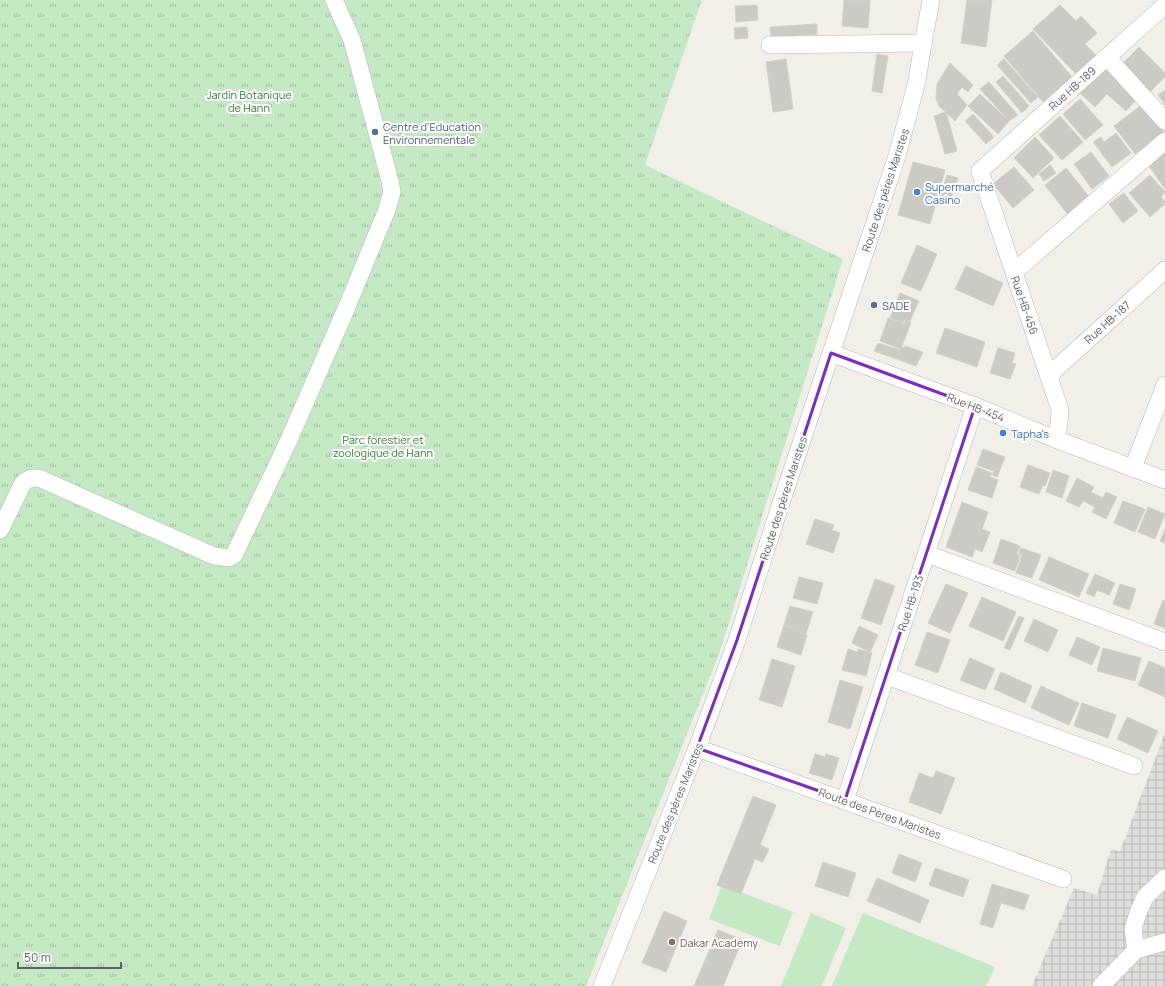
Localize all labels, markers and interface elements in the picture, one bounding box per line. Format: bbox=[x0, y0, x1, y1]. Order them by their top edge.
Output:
street label: Rue HB-189 bbox=[1045, 63, 1099, 113]
park label: Jardin Botanique de Hann bbox=[206, 87, 292, 115]
place label: Centre d'Education Environnementale bbox=[383, 119, 481, 147]
street label: Route des pères Maristes bbox=[858, 126, 912, 254]
marker: Centre d'Education Environnementale bbox=[370, 127, 380, 137]
place label: Supermarché Casino bbox=[925, 179, 994, 207]
marker: Supermarché Casino bbox=[912, 187, 922, 197]
street label: Rue HB-456 bbox=[1008, 274, 1042, 336]
street label: Rue HB-187 bbox=[1081, 297, 1133, 347]
place label: SADE bbox=[882, 298, 909, 313]
marker: SADE bbox=[869, 300, 879, 310]
street label: Rue HB-454 bbox=[945, 389, 1007, 425]
place label: Tapha's bbox=[1011, 426, 1049, 441]
marker: Tapha's bbox=[998, 428, 1008, 438]
park label: Parc forestier et zoologique de Hann bbox=[333, 432, 433, 460]
street label: Route des pères Maristes bbox=[756, 434, 810, 562]
street label: Rue HB-193 bbox=[894, 573, 926, 633]
street label: Route des pères Maristes bbox=[644, 740, 706, 866]
street label: Route des Pères Maristes bbox=[817, 784, 943, 842]
place label: Dakar Academy bbox=[680, 935, 758, 950]
marker: Dakar Academy bbox=[667, 937, 677, 947]
scale bar bbox=[18, 944, 121, 970]
text: 50 m bbox=[24, 949, 51, 966]

